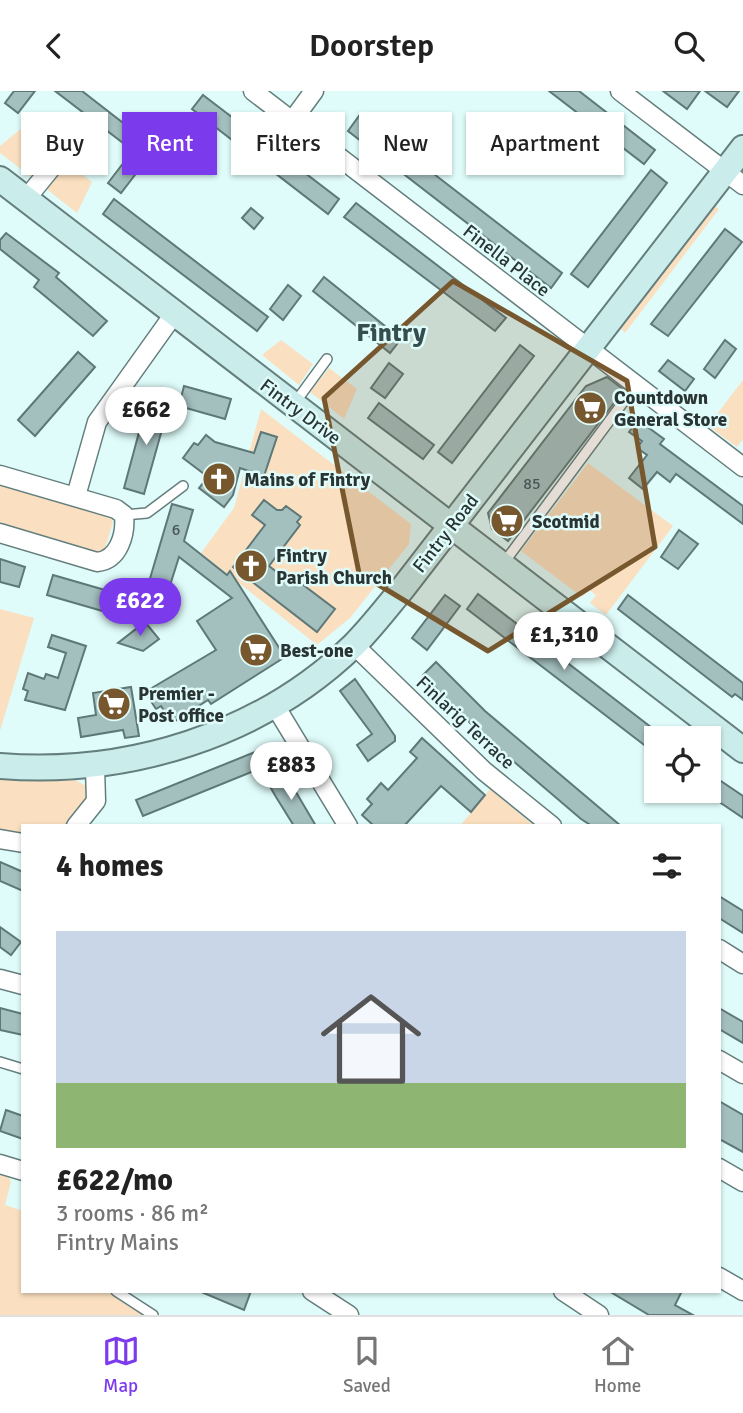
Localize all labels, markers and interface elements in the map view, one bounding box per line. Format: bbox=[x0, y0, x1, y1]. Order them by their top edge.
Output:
text: Doorstep bbox=[309, 26, 434, 65]
icon: back bbox=[35, 27, 73, 65]
icon: search bbox=[670, 27, 708, 65]
chip: Buy bbox=[21, 112, 108, 175]
chip: Rent bbox=[122, 112, 217, 175]
chip: Filters bbox=[231, 112, 345, 175]
chip: New bbox=[359, 112, 452, 175]
chip: Apartment bbox=[466, 112, 624, 175]
street label: Finella Place bbox=[458, 219, 555, 302]
district label: Fintry bbox=[356, 317, 426, 349]
street label: Fintry Drive bbox=[255, 374, 346, 450]
place label: Countdown General Store bbox=[614, 386, 727, 432]
pin: £662 bbox=[105, 387, 187, 447]
supermarket icon: Countdown General Store bbox=[571, 389, 609, 427]
text: £662 bbox=[121, 395, 171, 424]
church icon: Mains of Fintry bbox=[200, 460, 238, 498]
place label: Mains of Fintry bbox=[244, 468, 371, 492]
house number: 85 bbox=[523, 474, 541, 494]
street label: Fintry Road bbox=[408, 489, 484, 578]
supermarket icon: Scotmid bbox=[488, 502, 526, 540]
place label: Scotmid bbox=[532, 510, 600, 534]
house number: 6 bbox=[172, 520, 180, 540]
place label: Fintry Parish Church bbox=[276, 544, 392, 590]
church icon: Fintry Parish Church bbox=[232, 547, 270, 585]
pin: £622 bbox=[99, 579, 181, 638]
text: £622 bbox=[115, 586, 165, 615]
pin: £1,310 bbox=[507, 613, 621, 672]
text: £1,310 bbox=[530, 620, 598, 649]
supermarket icon: Best-one bbox=[237, 631, 275, 669]
place label: Best-one bbox=[280, 639, 354, 663]
street label: Finlarig Terrace bbox=[411, 671, 520, 775]
place label: Premier - Post office bbox=[138, 682, 224, 728]
supermarket icon: Premier - Post office bbox=[95, 685, 133, 723]
map controls bbox=[644, 726, 721, 803]
button: locate bbox=[644, 726, 721, 803]
pin: £883 bbox=[250, 743, 332, 802]
text: £883 bbox=[266, 750, 316, 779]
icon: filters bbox=[648, 847, 686, 885]
text: 4 homes bbox=[56, 848, 163, 885]
icon: home bbox=[308, 976, 434, 1102]
text: £622/mo bbox=[56, 1162, 173, 1199]
text: 3 rooms · 86 m² bbox=[56, 1199, 209, 1228]
text: Fintry Mains bbox=[56, 1228, 179, 1257]
tab: Map bbox=[102, 1332, 140, 1398]
tab: Saved bbox=[343, 1332, 391, 1398]
tab: Home bbox=[594, 1332, 641, 1398]

